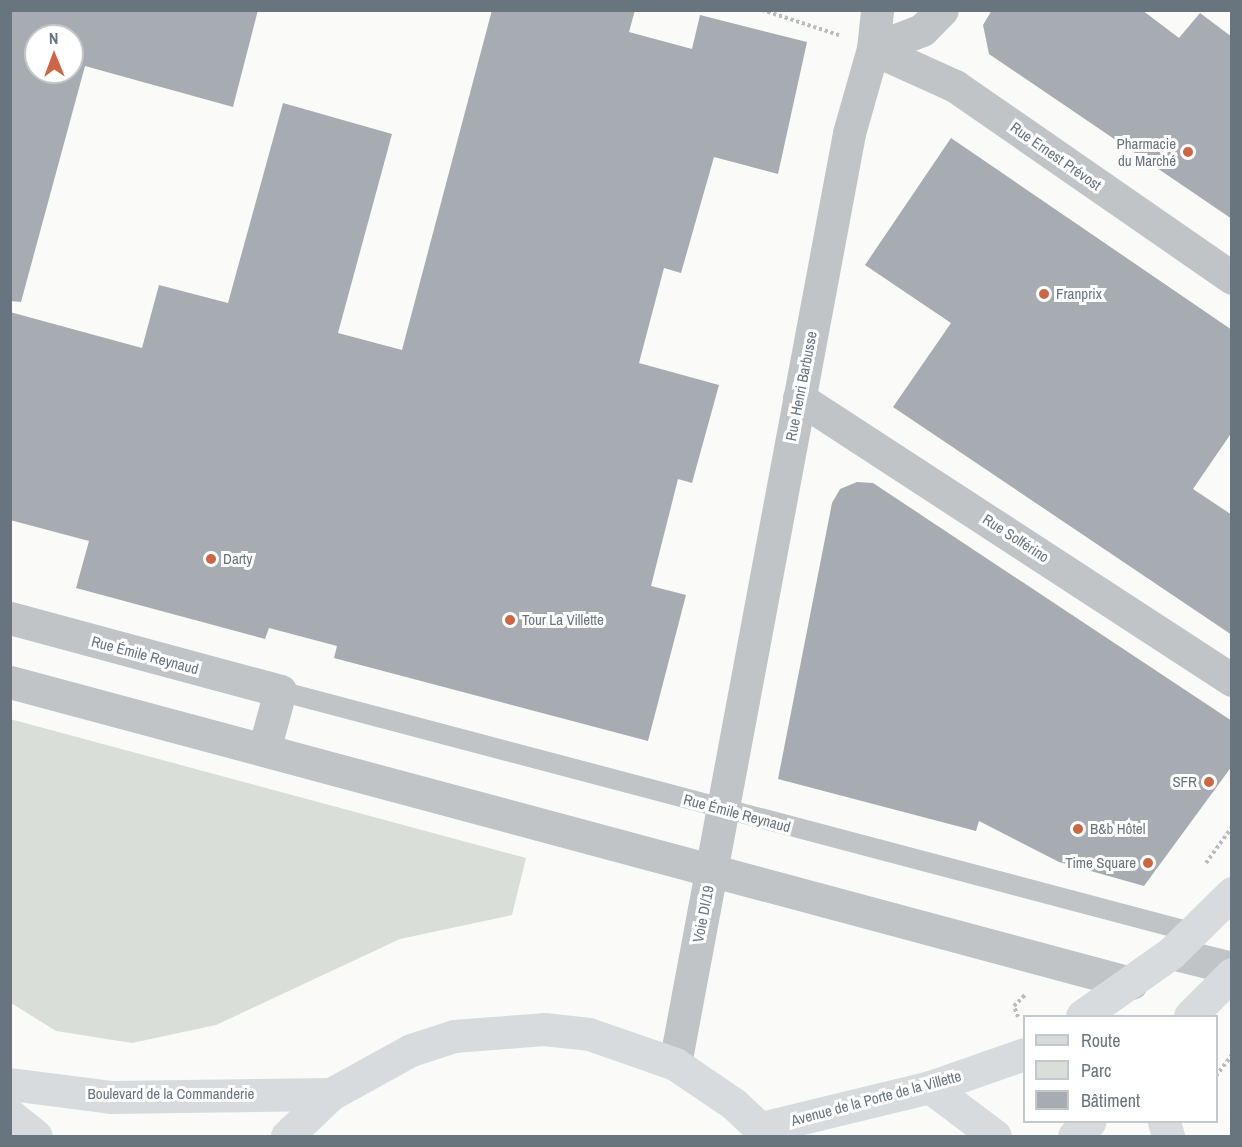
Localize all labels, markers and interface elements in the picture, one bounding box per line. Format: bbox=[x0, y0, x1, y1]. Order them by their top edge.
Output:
north arrow bbox=[24, 24, 84, 84]
text: N bbox=[49, 27, 59, 49]
street label: Rue Ernest Prévost bbox=[1007, 118, 1105, 194]
place label: Pharmacie du Marché bbox=[1117, 134, 1176, 169]
marker: Pharmacie du Marché bbox=[1181, 145, 1195, 159]
place label: Franprix bbox=[1056, 285, 1102, 303]
marker: Franprix bbox=[1037, 287, 1051, 301]
street label: Rue Henri Barbusse bbox=[782, 330, 820, 442]
street label: Rue Solférino bbox=[980, 510, 1052, 566]
place label: Darty bbox=[223, 550, 252, 568]
marker: Darty bbox=[204, 552, 218, 566]
place label: Tour La Villette bbox=[522, 611, 604, 629]
marker: Tour La Villette bbox=[503, 613, 517, 627]
street label: Rue Émile Reynaud bbox=[90, 632, 200, 678]
place label: SFR bbox=[1172, 773, 1197, 791]
marker: SFR bbox=[1202, 775, 1216, 789]
street label: Rue Émile Reynaud bbox=[682, 790, 792, 836]
place label: B&b Hôtel bbox=[1090, 820, 1145, 838]
marker: B&b Hôtel bbox=[1071, 822, 1085, 836]
place label: Time Square bbox=[1065, 854, 1136, 872]
marker: Time Square bbox=[1141, 856, 1155, 870]
street label: Voie DI/19 bbox=[689, 884, 717, 944]
legend bbox=[1023, 1015, 1218, 1123]
text: Route bbox=[1081, 1028, 1120, 1053]
text: Parc bbox=[1081, 1058, 1111, 1083]
street label: Avenue de la Porte de la Villette bbox=[789, 1067, 963, 1129]
street label: Boulevard de la Commanderie bbox=[88, 1085, 254, 1103]
text: Bâtiment bbox=[1081, 1088, 1140, 1113]

